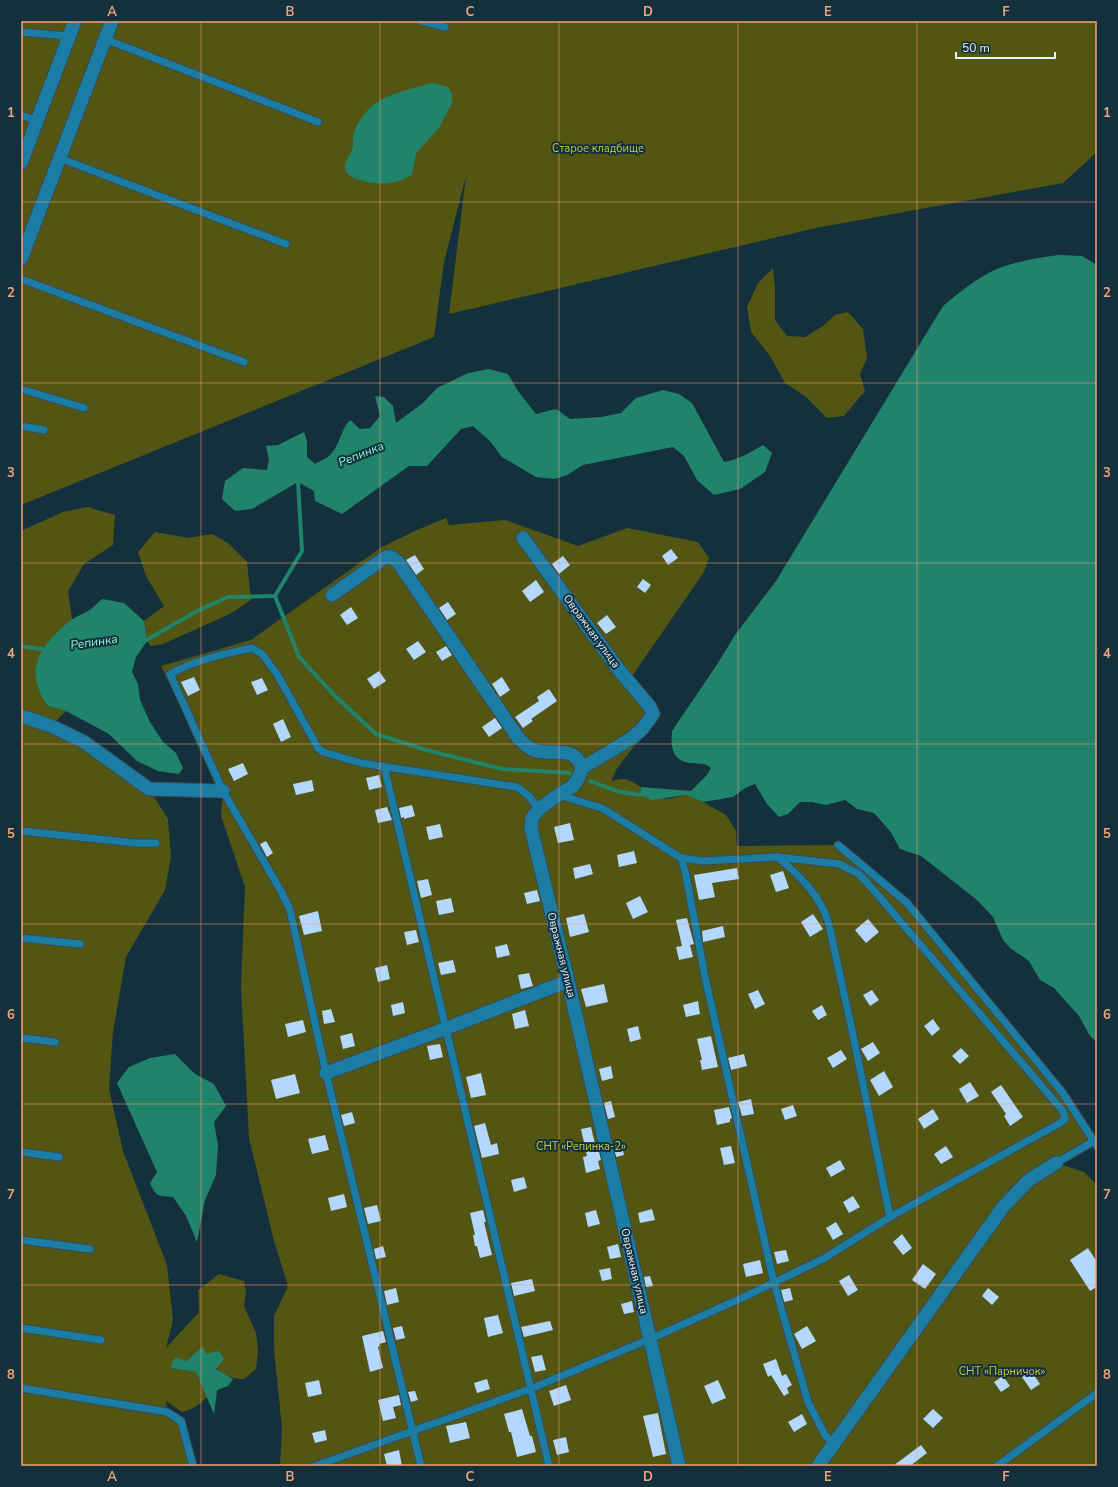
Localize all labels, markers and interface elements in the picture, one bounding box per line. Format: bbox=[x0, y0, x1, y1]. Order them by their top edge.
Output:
text: A bbox=[107, 3, 117, 21]
text: B bbox=[286, 3, 295, 21]
text: C bbox=[466, 3, 475, 21]
text: D bbox=[643, 3, 653, 21]
text: E bbox=[824, 3, 832, 21]
text: F bbox=[1002, 3, 1010, 21]
scale bar bbox=[956, 34, 1055, 60]
text: 50 m bbox=[962, 40, 990, 56]
text: 1 bbox=[7, 104, 15, 122]
text: 1 bbox=[1103, 104, 1111, 122]
park label: Старое кладбище bbox=[552, 141, 644, 156]
text: 2 bbox=[7, 284, 15, 302]
text: 2 bbox=[1103, 284, 1111, 302]
water label: Репинка bbox=[336, 438, 386, 470]
text: 3 bbox=[7, 464, 15, 482]
text: 3 bbox=[1103, 464, 1111, 482]
street label: Овражная улица bbox=[560, 592, 623, 671]
water label: Репинка bbox=[69, 631, 119, 653]
text: 4 bbox=[7, 645, 15, 663]
text: 4 bbox=[1103, 645, 1111, 663]
text: 5 bbox=[7, 825, 15, 843]
text: 5 bbox=[1103, 825, 1111, 843]
street label: Овражная улица bbox=[544, 911, 579, 999]
text: 6 bbox=[7, 1006, 15, 1024]
text: 6 bbox=[1103, 1006, 1111, 1024]
park label: СНТ «Репинка-2» bbox=[536, 1139, 626, 1154]
text: 7 bbox=[7, 1186, 15, 1204]
text: 7 bbox=[1103, 1186, 1111, 1204]
street label: Овражная улица bbox=[617, 1227, 652, 1315]
park label: СНТ «Парничок» bbox=[959, 1364, 1045, 1379]
text: 8 bbox=[7, 1366, 15, 1384]
text: 8 bbox=[1103, 1366, 1111, 1384]
text: A bbox=[107, 1468, 117, 1486]
text: B bbox=[286, 1468, 295, 1486]
text: C bbox=[466, 1468, 475, 1486]
text: D bbox=[643, 1468, 653, 1486]
text: E bbox=[824, 1468, 832, 1486]
text: F bbox=[1002, 1468, 1010, 1486]

